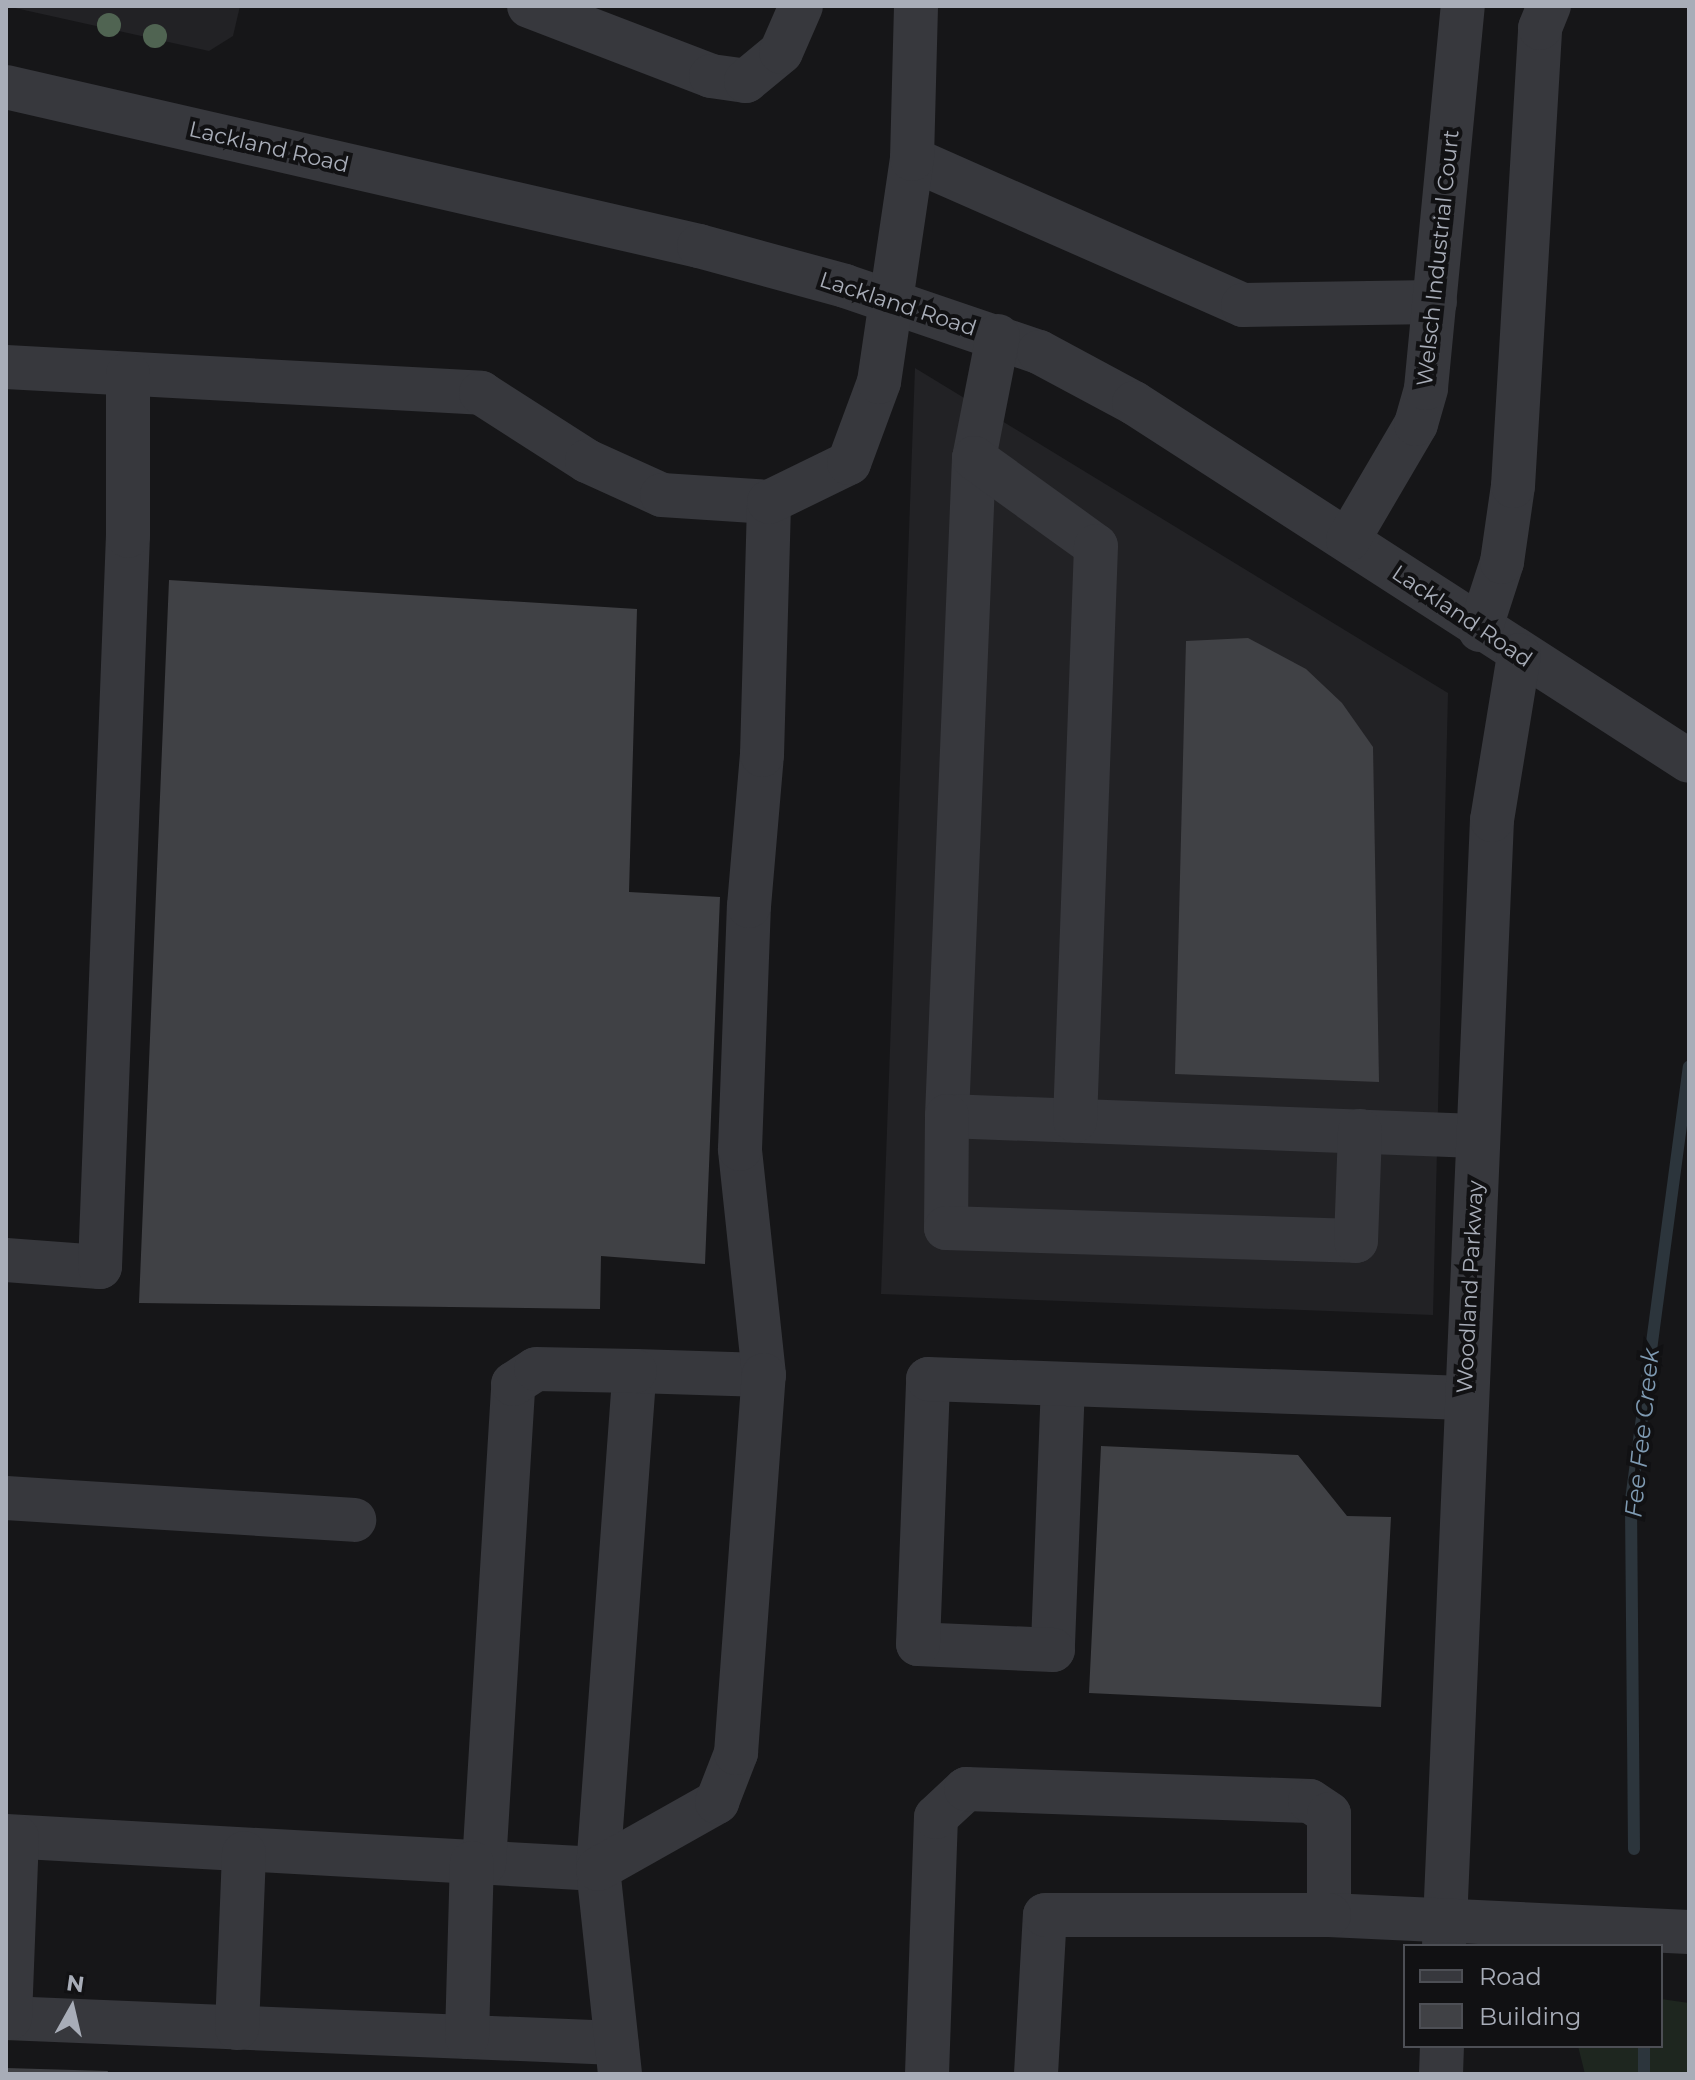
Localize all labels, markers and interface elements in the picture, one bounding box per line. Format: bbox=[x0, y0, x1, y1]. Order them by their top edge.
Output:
street label: Lackland Road bbox=[186, 116, 352, 178]
street label: Welsch Industrial Court bbox=[1411, 128, 1465, 388]
street label: Lackland Road bbox=[816, 266, 980, 342]
street label: Lackland Road bbox=[1387, 559, 1537, 673]
street label: Woodland Parkway bbox=[1451, 1180, 1489, 1394]
water label: Fee Fee Creek bbox=[1619, 1347, 1665, 1519]
legend bbox=[1403, 1944, 1663, 2048]
text: Road bbox=[1479, 1962, 1542, 1991]
north arrow bbox=[32, 1968, 112, 2048]
text: N bbox=[65, 1969, 86, 1998]
text: Building bbox=[1479, 2002, 1582, 2031]

